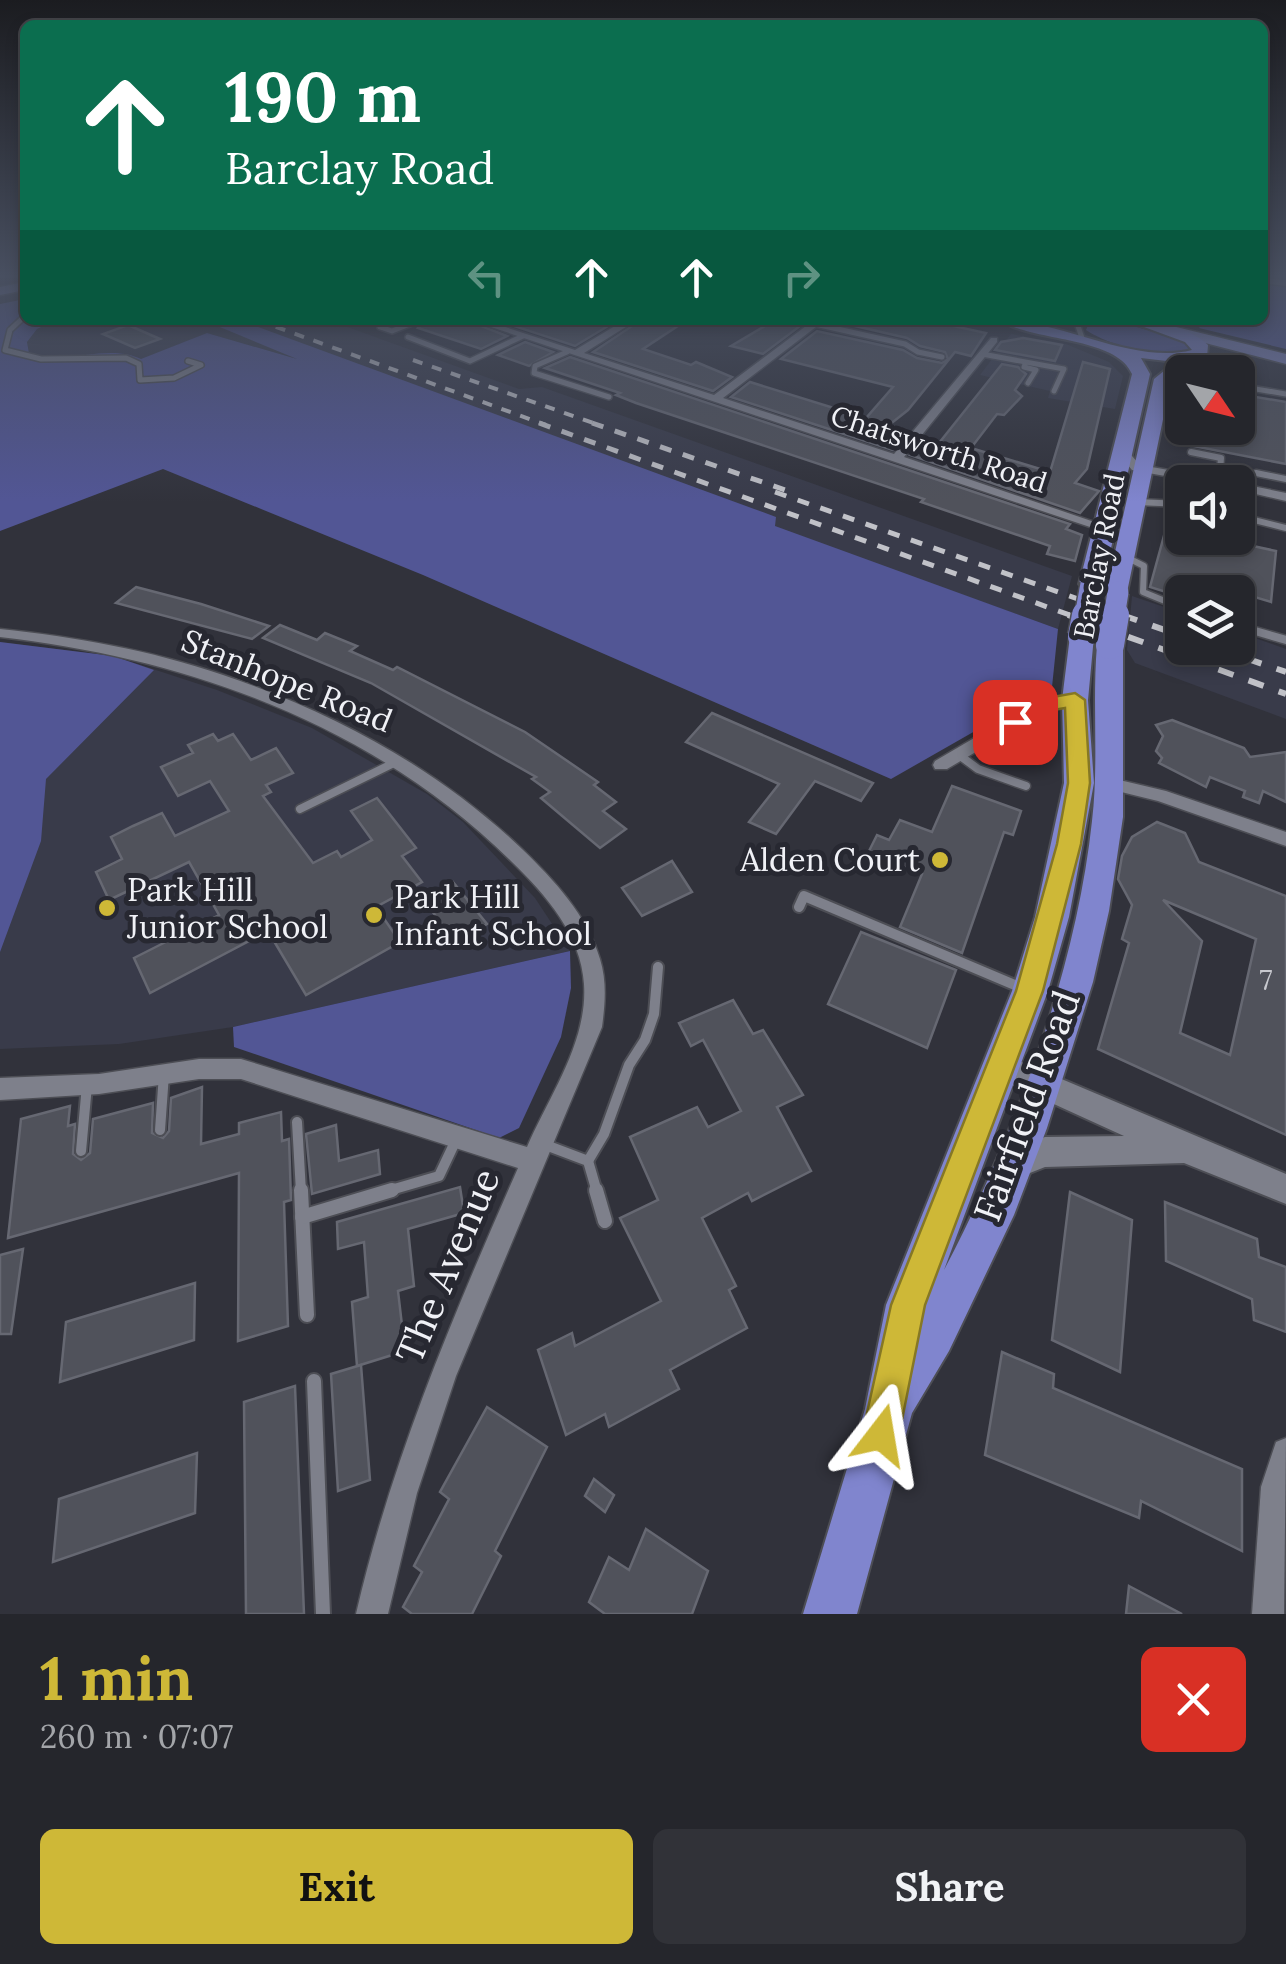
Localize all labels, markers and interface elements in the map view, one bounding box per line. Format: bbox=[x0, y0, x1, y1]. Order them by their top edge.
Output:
text: 190 m bbox=[225, 52, 421, 141]
icon: ahead bbox=[60, 60, 190, 190]
text: Barclay Road bbox=[225, 139, 494, 196]
icon: left bbox=[459, 250, 514, 305]
icon: ahead bbox=[564, 250, 619, 305]
icon: ahead bbox=[669, 250, 724, 305]
icon: right bbox=[774, 250, 829, 305]
north arrow bbox=[1165, 355, 1255, 445]
map controls bbox=[1165, 355, 1255, 665]
street label: Chatsworth Road bbox=[826, 397, 1052, 501]
button: sound bbox=[1165, 465, 1255, 555]
street label: Barclay Road bbox=[1065, 470, 1133, 642]
button: layers bbox=[1165, 575, 1255, 665]
street label: Stanhope Road bbox=[176, 620, 398, 741]
pin bbox=[973, 680, 1058, 765]
icon: arrive bbox=[988, 695, 1043, 750]
place label: Alden Court bbox=[739, 839, 921, 880]
marker: Alden Court bbox=[929, 849, 951, 871]
place label: Park Hill Junior School bbox=[126, 869, 328, 947]
place label: Park Hill Infant School bbox=[394, 876, 592, 954]
marker: Park Hill Junior School bbox=[96, 897, 118, 919]
marker: Park Hill Infant School bbox=[363, 904, 385, 926]
house number: 7 bbox=[1260, 962, 1273, 998]
street label: Fairfield Road bbox=[962, 984, 1090, 1227]
street label: The Avenue bbox=[385, 1161, 510, 1370]
position arrow bbox=[829, 1383, 933, 1487]
text: 1 min bbox=[40, 1640, 193, 1716]
button: close bbox=[1141, 1647, 1246, 1752]
text: 260 m · 07:07 bbox=[40, 1716, 233, 1757]
button: Exit bbox=[40, 1829, 633, 1944]
button: Share bbox=[653, 1829, 1246, 1944]

